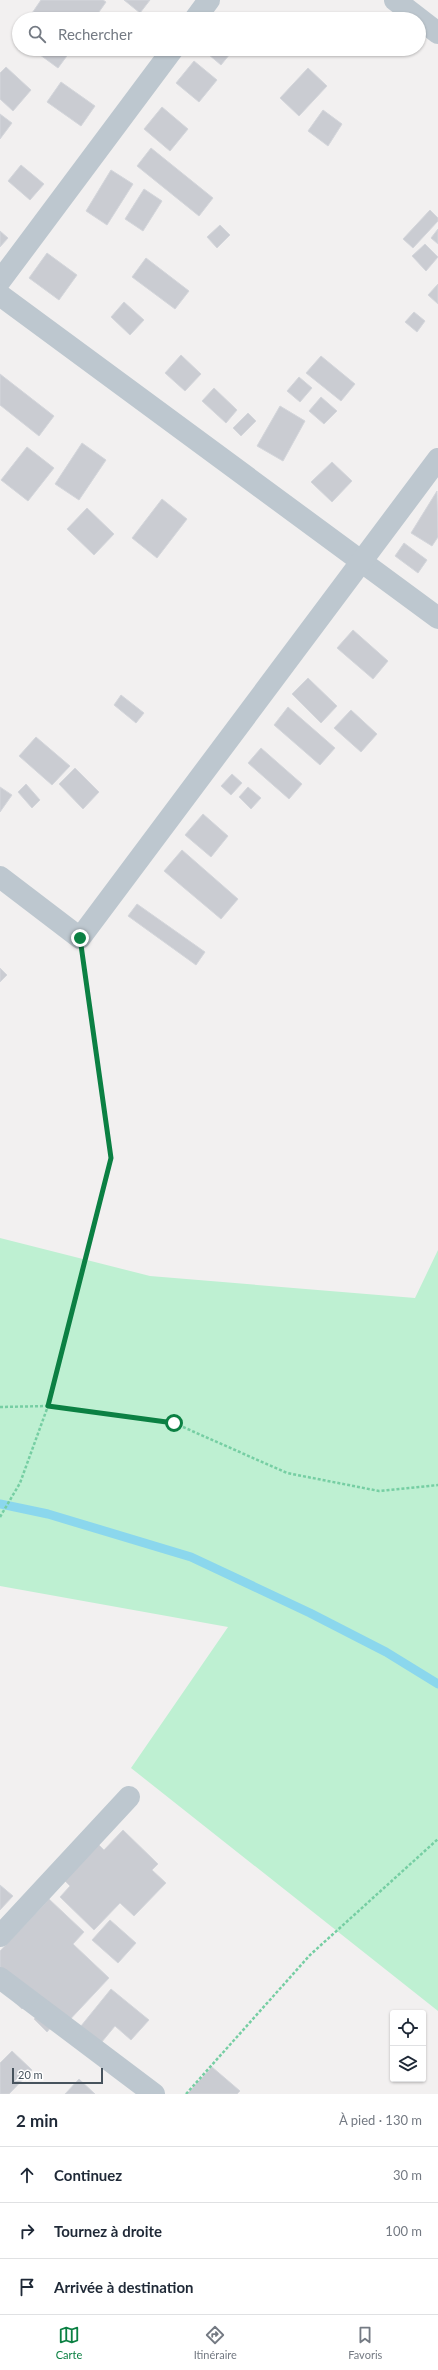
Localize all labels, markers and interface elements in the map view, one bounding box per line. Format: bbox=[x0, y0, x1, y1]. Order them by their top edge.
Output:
search box bbox=[12, 12, 426, 56]
icon: search bbox=[26, 23, 48, 45]
text: Rechercher bbox=[58, 25, 132, 43]
route end bbox=[71, 929, 89, 947]
route start bbox=[165, 1414, 183, 1432]
map controls bbox=[390, 2010, 426, 2082]
button: locate bbox=[390, 2010, 426, 2046]
button: layers bbox=[390, 2046, 426, 2082]
scale bar bbox=[12, 2066, 103, 2085]
text: 20 m bbox=[18, 2068, 43, 2081]
text: 2 min bbox=[16, 2110, 58, 2131]
text: À pied · 130 m bbox=[339, 2112, 422, 2128]
icon: ahead bbox=[16, 2164, 38, 2186]
text: Continuez bbox=[54, 2166, 122, 2184]
text: 30 m bbox=[393, 2167, 422, 2183]
icon: right bbox=[16, 2220, 38, 2242]
text: Tournez à droite bbox=[54, 2222, 162, 2240]
text: 100 m bbox=[385, 2223, 422, 2239]
icon: arrive bbox=[16, 2276, 38, 2298]
text: Arrivée à destination bbox=[54, 2278, 193, 2296]
tab: Carte bbox=[56, 2324, 82, 2361]
tab: Itinéraire bbox=[194, 2324, 237, 2361]
tab: Favoris bbox=[348, 2324, 382, 2361]

